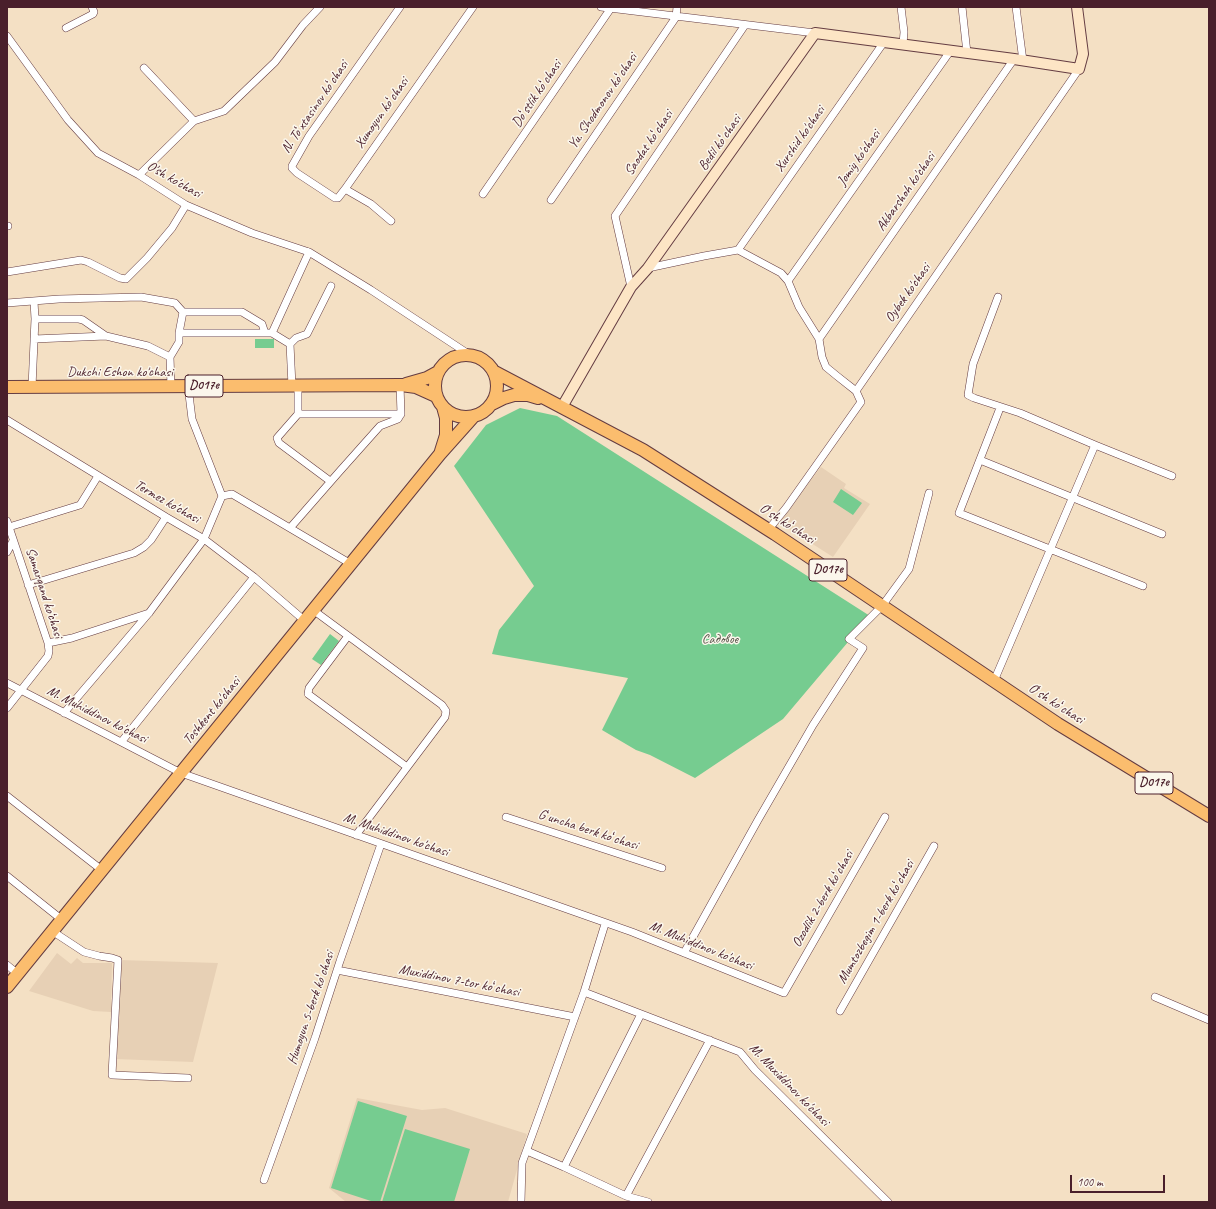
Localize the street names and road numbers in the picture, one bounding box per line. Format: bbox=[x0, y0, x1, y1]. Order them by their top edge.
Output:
street label: Yu. Shodmonov koʻchasi bbox=[565, 50, 641, 152]
street label: N. Toʻxtasinov koʻchasi bbox=[278, 57, 352, 157]
street label: Doʻstlik koʻchasi bbox=[508, 57, 566, 131]
street label: Xumoyun koʻchasi bbox=[351, 74, 413, 152]
street label: Xurshid ko'chasi bbox=[771, 103, 829, 175]
street label: Saodat koʻchasi bbox=[621, 107, 677, 179]
street label: Bedil koʻchasi bbox=[695, 112, 745, 174]
street label: Jomiy ko'chasi bbox=[834, 127, 884, 189]
street label: Akbarshoh ko'chasi bbox=[873, 150, 939, 234]
street label: O'sh ko'chasi bbox=[144, 158, 204, 202]
street label: Oybek ko'chasi bbox=[882, 260, 934, 326]
street label: Dukchi Eshon ko'chasi bbox=[67, 364, 173, 380]
road number: D017e bbox=[185, 375, 223, 397]
street label: Termez ko'chasi bbox=[131, 477, 203, 527]
street label: Oʻsh koʻchasi bbox=[756, 500, 818, 548]
street label: Samarqand ko‘chasi bbox=[21, 546, 67, 640]
road number: D017e bbox=[809, 559, 847, 581]
street label: Toshkent ko'chasi bbox=[180, 674, 244, 748]
street label: Oʻsh koʻchasi bbox=[1025, 680, 1087, 728]
street label: M. Muhiddinov ko'chasi bbox=[44, 683, 150, 747]
road number: D017e bbox=[1135, 772, 1173, 794]
street label: Gʻuncha berk koʻchasi bbox=[536, 806, 640, 854]
street label: M. Muhiddinov ko'chasi bbox=[341, 809, 451, 861]
street label: Ozodlik 2-berk koʻchasi bbox=[789, 848, 857, 950]
street label: Mumtozbegim 1-berk koʻchasi bbox=[834, 857, 918, 987]
street label: M. Muhiddinov ko'chasi bbox=[647, 918, 755, 974]
street label: Humoyun 5-berk koʻchasi bbox=[284, 949, 338, 1067]
street label: Muxiddinov 7-tor koʻchasi bbox=[397, 961, 521, 1001]
street label: M. Muxiddinov ko'chasi bbox=[745, 1040, 833, 1130]

